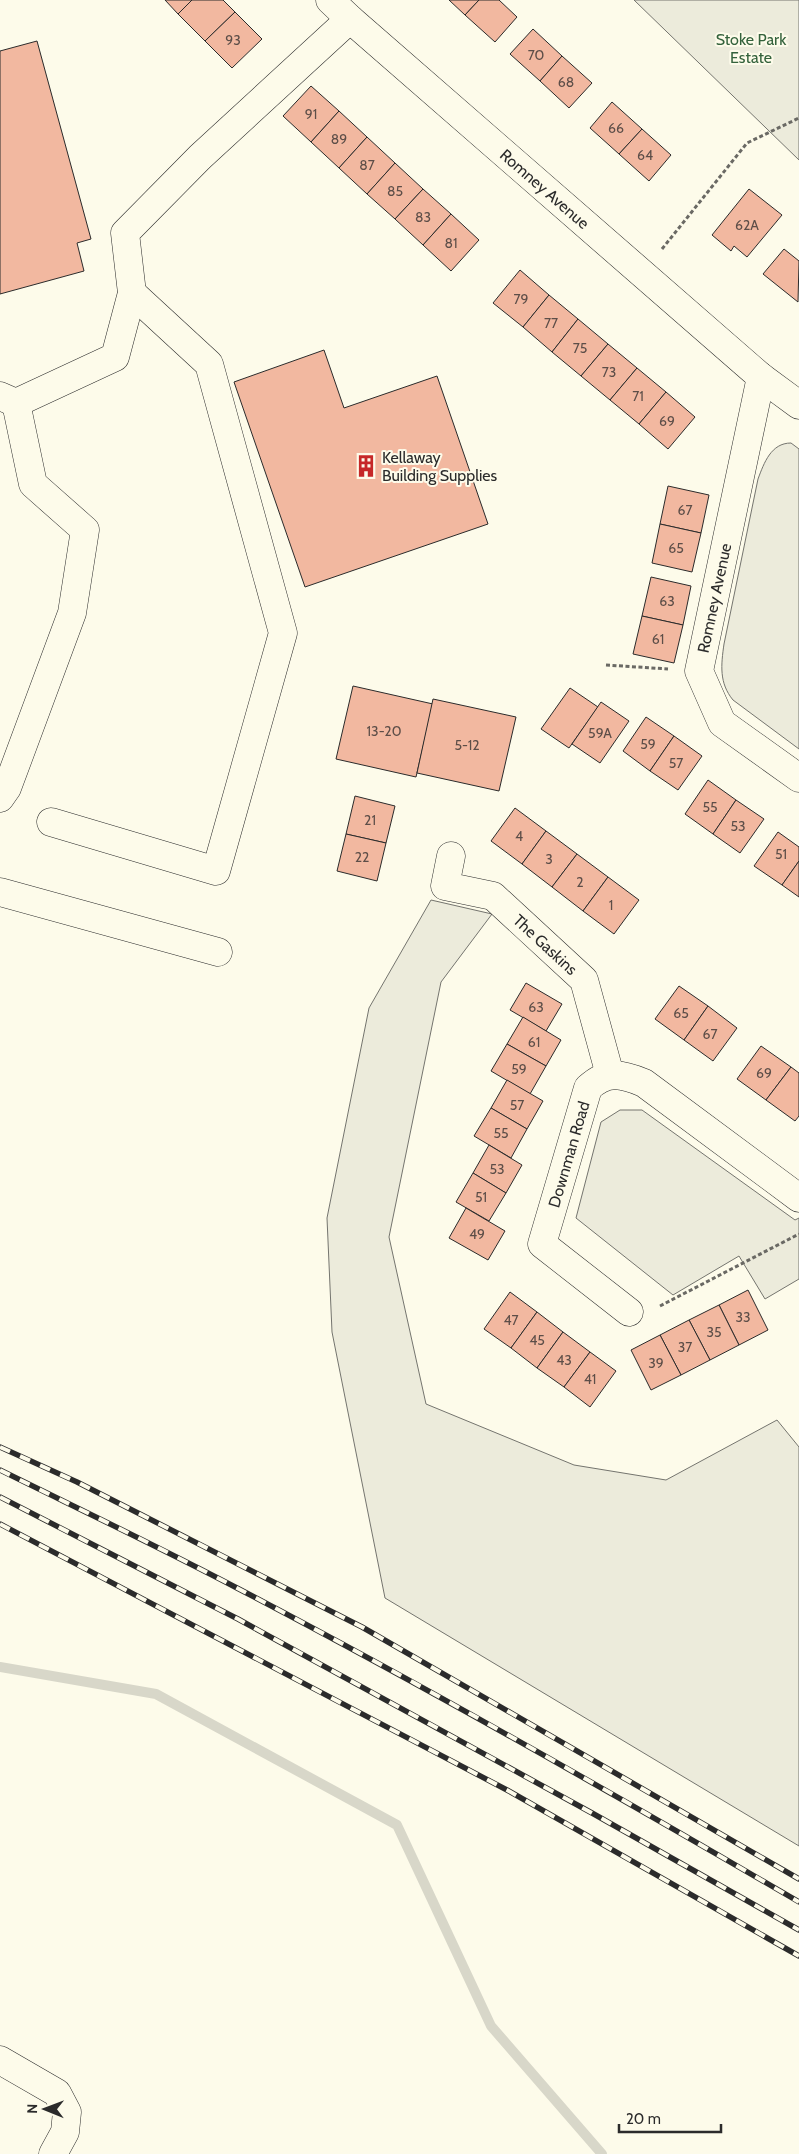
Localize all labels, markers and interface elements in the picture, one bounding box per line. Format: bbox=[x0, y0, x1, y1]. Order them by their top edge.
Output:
park label: Stoke Park Estate bbox=[716, 30, 787, 67]
house number: 93 bbox=[225, 31, 241, 49]
house number: 70 bbox=[528, 46, 545, 64]
house number: 68 bbox=[558, 73, 574, 91]
house number: 91 bbox=[305, 105, 317, 123]
house number: 66 bbox=[608, 119, 624, 137]
house number: 89 bbox=[331, 130, 347, 148]
street label: Romney Avenue bbox=[496, 145, 593, 233]
house number: 64 bbox=[637, 146, 653, 164]
house number: 87 bbox=[359, 156, 375, 174]
house number: 85 bbox=[387, 182, 403, 200]
house number: 83 bbox=[415, 208, 431, 226]
house number: 62A bbox=[735, 216, 759, 234]
house number: 81 bbox=[444, 234, 458, 252]
house number: 79 bbox=[514, 290, 529, 308]
house number: 77 bbox=[544, 314, 558, 332]
house number: 75 bbox=[573, 339, 587, 357]
house number: 73 bbox=[602, 363, 616, 381]
house number: 71 bbox=[632, 387, 644, 405]
house number: 69 bbox=[659, 412, 675, 430]
place label: Kellaway Building Supplies bbox=[382, 448, 498, 485]
building icon: Kellaway Building Supplies bbox=[353, 453, 379, 479]
house number: 67 bbox=[678, 501, 692, 519]
house number: 65 bbox=[668, 539, 684, 557]
street label: Romney Avenue bbox=[694, 542, 735, 655]
house number: 63 bbox=[659, 592, 675, 610]
house number: 61 bbox=[652, 630, 664, 648]
house number: 13-20 bbox=[367, 722, 402, 740]
house number: 59A bbox=[588, 724, 612, 742]
house number: 59 bbox=[640, 735, 656, 753]
house number: 5-12 bbox=[454, 736, 480, 754]
house number: 57 bbox=[669, 754, 683, 772]
house number: 55 bbox=[702, 798, 718, 816]
house number: 21 bbox=[364, 811, 376, 829]
house number: 53 bbox=[730, 817, 746, 835]
house number: 4 bbox=[515, 827, 523, 845]
house number: 51 bbox=[775, 845, 787, 863]
house number: 22 bbox=[355, 848, 369, 866]
house number: 3 bbox=[545, 850, 553, 868]
house number: 2 bbox=[576, 873, 584, 891]
house number: 1 bbox=[609, 896, 613, 914]
street label: The Gaskins bbox=[509, 911, 581, 979]
house number: 63 bbox=[528, 998, 544, 1016]
house number: 65 bbox=[673, 1004, 689, 1022]
house number: 67 bbox=[703, 1025, 717, 1043]
house number: 61 bbox=[528, 1033, 540, 1051]
house number: 59 bbox=[511, 1060, 527, 1078]
house number: 69 bbox=[756, 1064, 772, 1082]
house number: 57 bbox=[510, 1096, 524, 1114]
street label: Downman Road bbox=[544, 1099, 594, 1210]
house number: 55 bbox=[493, 1124, 509, 1142]
house number: 53 bbox=[489, 1160, 505, 1178]
house number: 51 bbox=[475, 1188, 487, 1206]
house number: 49 bbox=[469, 1225, 485, 1243]
house number: 33 bbox=[735, 1308, 751, 1326]
house number: 47 bbox=[503, 1311, 519, 1329]
house number: 35 bbox=[706, 1323, 722, 1341]
house number: 45 bbox=[529, 1331, 545, 1349]
house number: 37 bbox=[678, 1338, 692, 1356]
house number: 43 bbox=[556, 1351, 572, 1369]
house number: 39 bbox=[648, 1354, 664, 1372]
house number: 41 bbox=[584, 1370, 596, 1388]
north arrow bbox=[20, 2084, 70, 2134]
scale bar bbox=[619, 2102, 722, 2134]
text: N bbox=[23, 2104, 41, 2114]
text: 20 m bbox=[626, 2110, 661, 2128]

